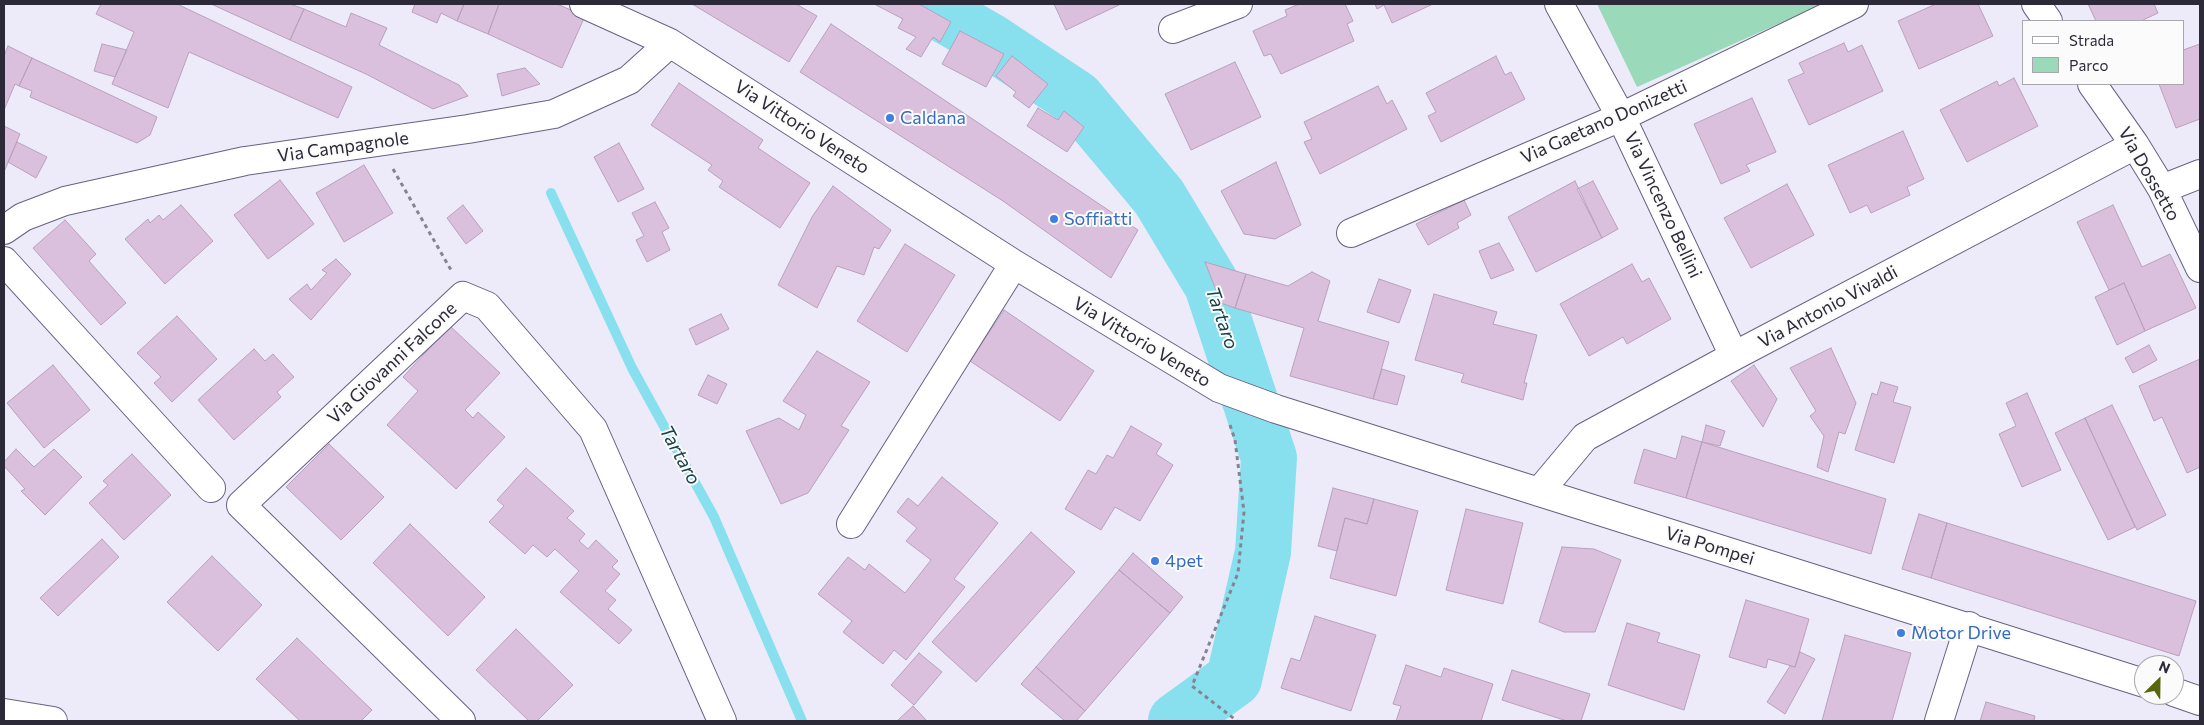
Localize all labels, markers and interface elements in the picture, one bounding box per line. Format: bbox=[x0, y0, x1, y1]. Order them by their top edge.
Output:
legend bbox=[2022, 20, 2184, 85]
text: Strada bbox=[2069, 31, 2114, 49]
text: Parco bbox=[2069, 56, 2108, 74]
street label: Via Vittorio Veneto bbox=[730, 75, 874, 179]
street label: Via Gaetano Donizetti bbox=[1518, 76, 1690, 168]
place label: Caldana bbox=[900, 107, 966, 129]
marker: Caldana bbox=[884, 112, 896, 124]
street label: Via Dossetto bbox=[2113, 123, 2185, 225]
street label: Via Campagnole bbox=[276, 127, 410, 167]
street label: Via Vincenzo Bellini bbox=[1620, 128, 1706, 282]
place label: Soffiatti bbox=[1064, 208, 1132, 230]
marker: Soffiatti bbox=[1048, 213, 1060, 225]
street label: Via Antonio Vivaldi bbox=[1755, 261, 1901, 353]
water label: Tartaro bbox=[1201, 284, 1243, 352]
street label: Via Vittorio Veneto bbox=[1069, 292, 1215, 392]
street label: Via Giovanni Falcone bbox=[323, 298, 461, 428]
water label: Tartaro bbox=[654, 421, 706, 489]
street label: Via Pompei bbox=[1663, 522, 1757, 570]
place label: 4pet bbox=[1165, 550, 1203, 572]
marker: 4pet bbox=[1149, 555, 1161, 567]
place label: Motor Drive bbox=[1911, 622, 2011, 644]
marker: Motor Drive bbox=[1895, 627, 1907, 639]
north arrow bbox=[2134, 655, 2184, 705]
text: N bbox=[2157, 657, 2173, 677]

